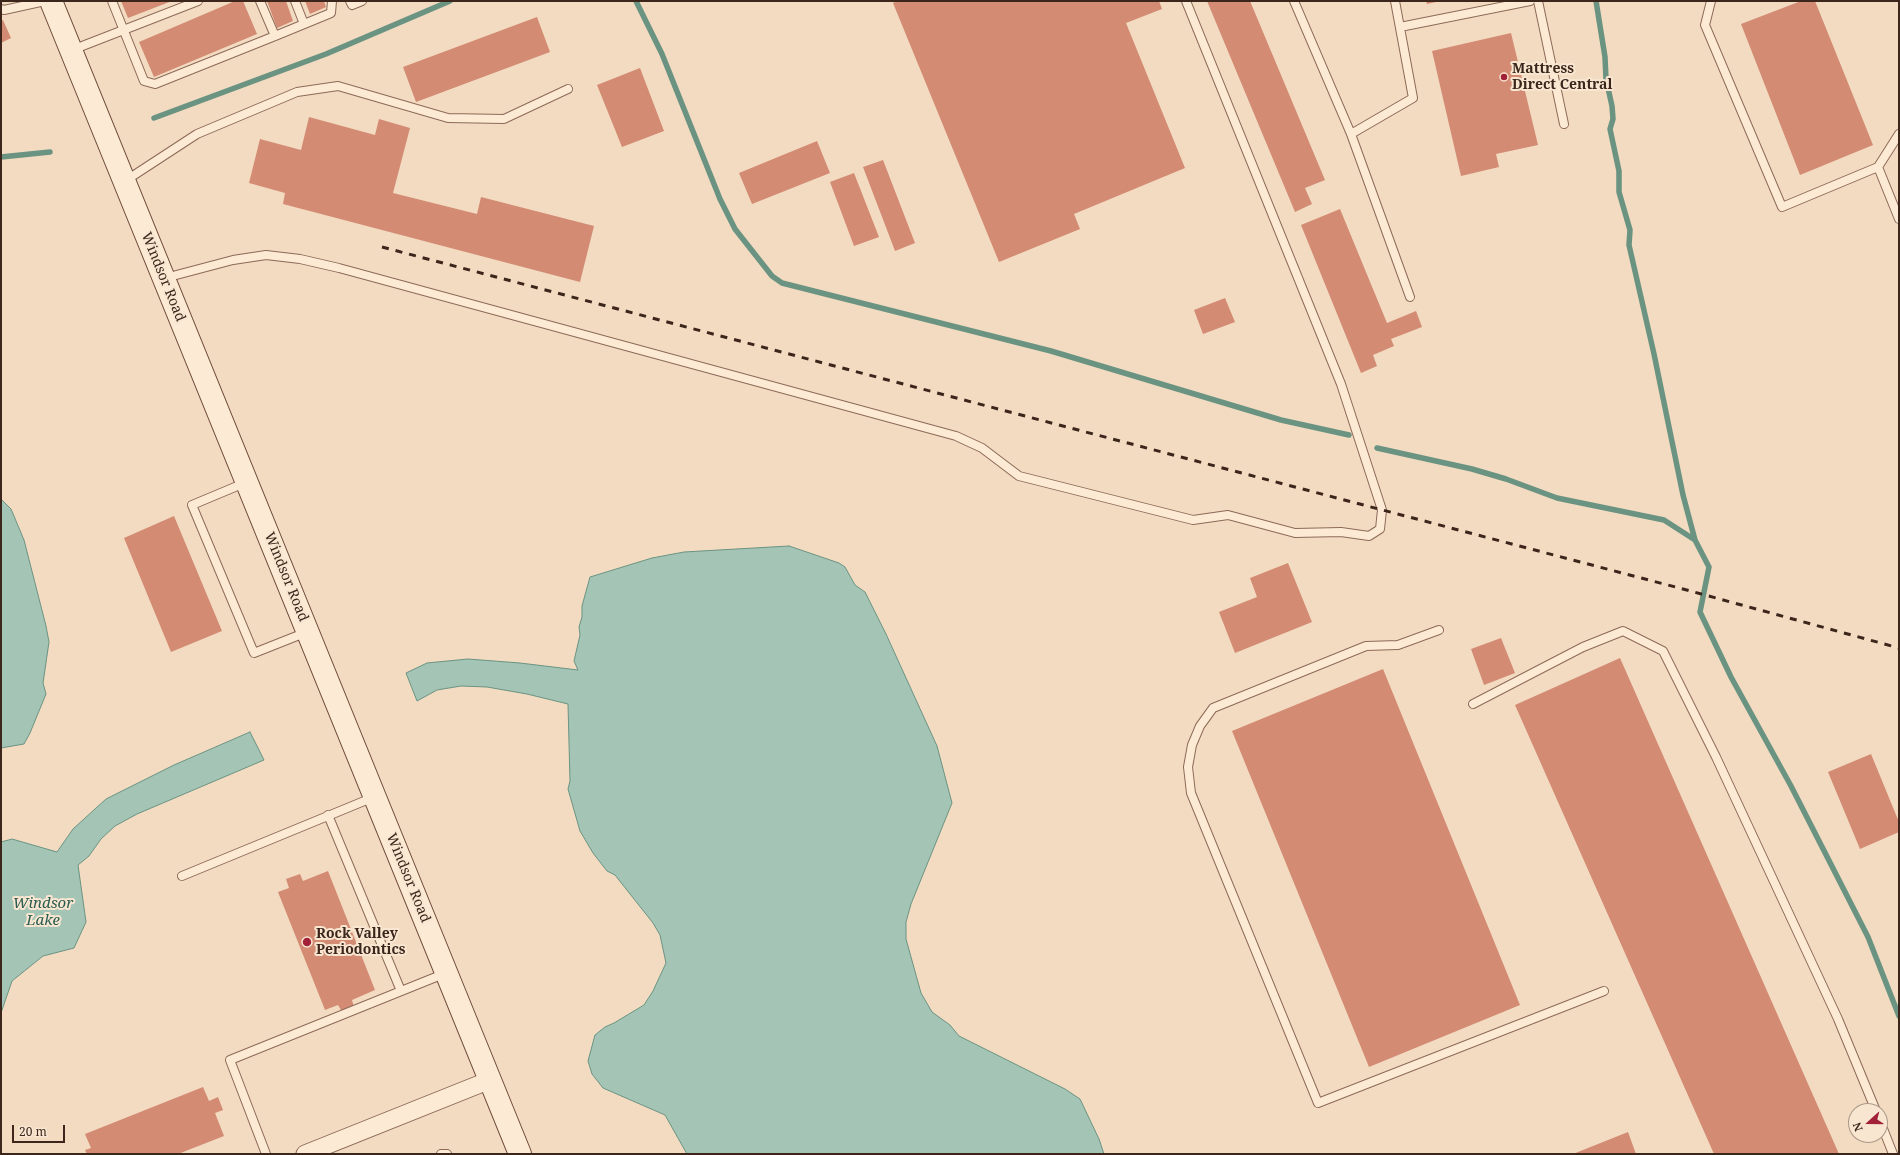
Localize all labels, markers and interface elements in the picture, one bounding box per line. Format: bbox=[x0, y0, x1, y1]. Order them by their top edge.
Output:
place label: Mattress Direct Central bbox=[1512, 61, 1612, 94]
marker: Mattress Direct Central bbox=[1499, 72, 1509, 82]
street label: Windsor Road bbox=[137, 230, 189, 324]
street label: Windsor Road bbox=[260, 530, 312, 624]
street label: Windsor Road bbox=[382, 831, 434, 925]
water label: Windsor Lake bbox=[13, 895, 73, 930]
place label: Rock Valley Periodontics bbox=[316, 926, 406, 958]
marker: Rock Valley Periodontics bbox=[301, 936, 313, 948]
north arrow bbox=[1848, 1103, 1888, 1143]
scale bar bbox=[14, 1117, 67, 1143]
text: N bbox=[1849, 1120, 1866, 1134]
text: 20 m bbox=[19, 1123, 47, 1140]

